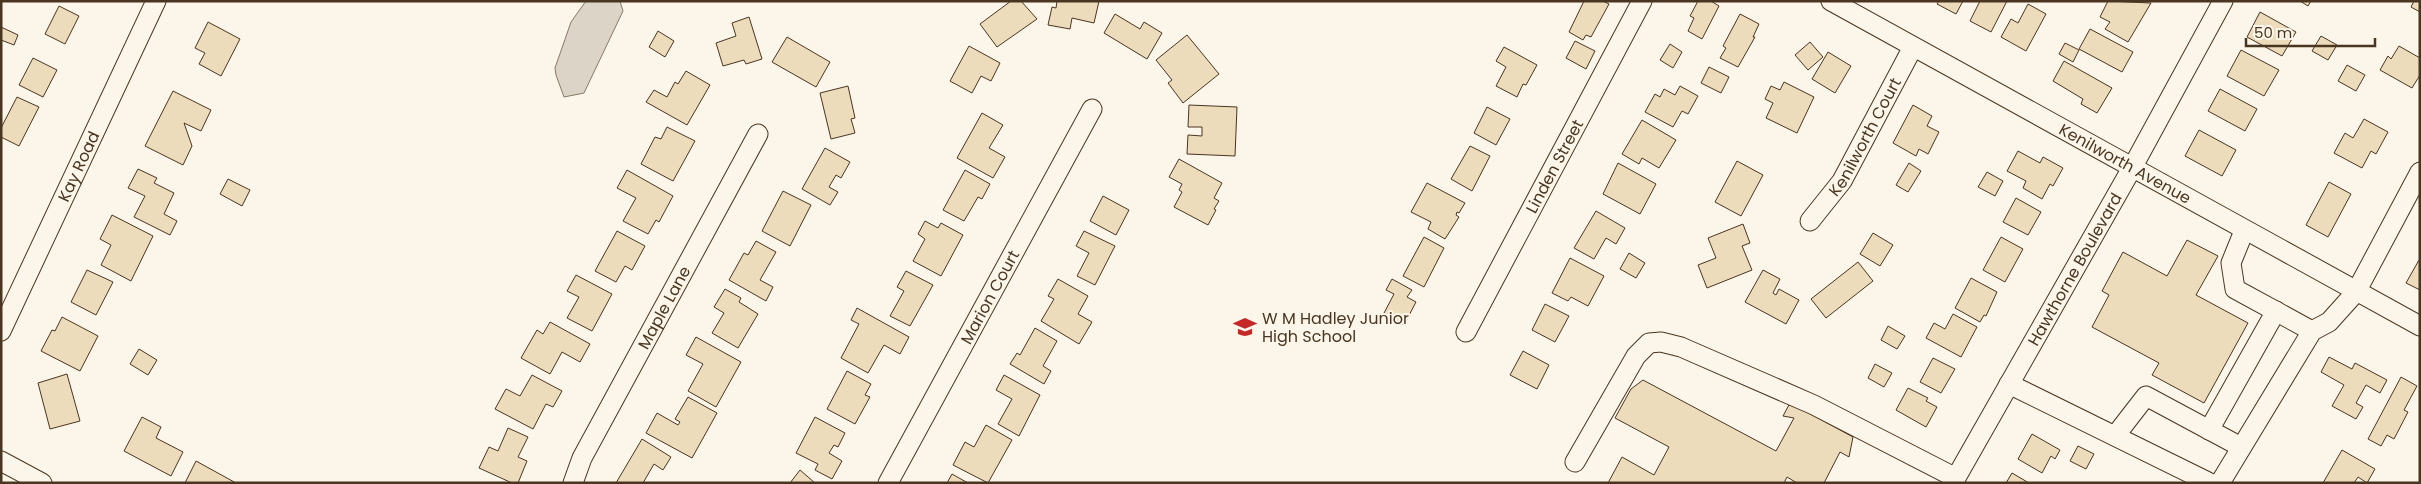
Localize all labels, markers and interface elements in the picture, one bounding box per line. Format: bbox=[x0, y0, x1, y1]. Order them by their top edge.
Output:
scale bar bbox=[2246, 15, 2375, 47]
text: 50 m bbox=[2254, 22, 2292, 43]
street label: Kenilworth Court bbox=[1823, 73, 1907, 201]
street label: Linden Street bbox=[1520, 115, 1589, 217]
street label: Kenilworth Avenue bbox=[2055, 118, 2195, 209]
street label: Kay Road bbox=[52, 127, 105, 205]
street label: Hawthorne Boulevard bbox=[2022, 189, 2128, 350]
street label: Marion Court bbox=[955, 246, 1025, 348]
street label: Maple Lane bbox=[632, 262, 696, 353]
place label: W M Hadley Junior High School bbox=[1262, 307, 1409, 348]
school or university icon: W M Hadley Junior High School bbox=[1232, 314, 1258, 340]

